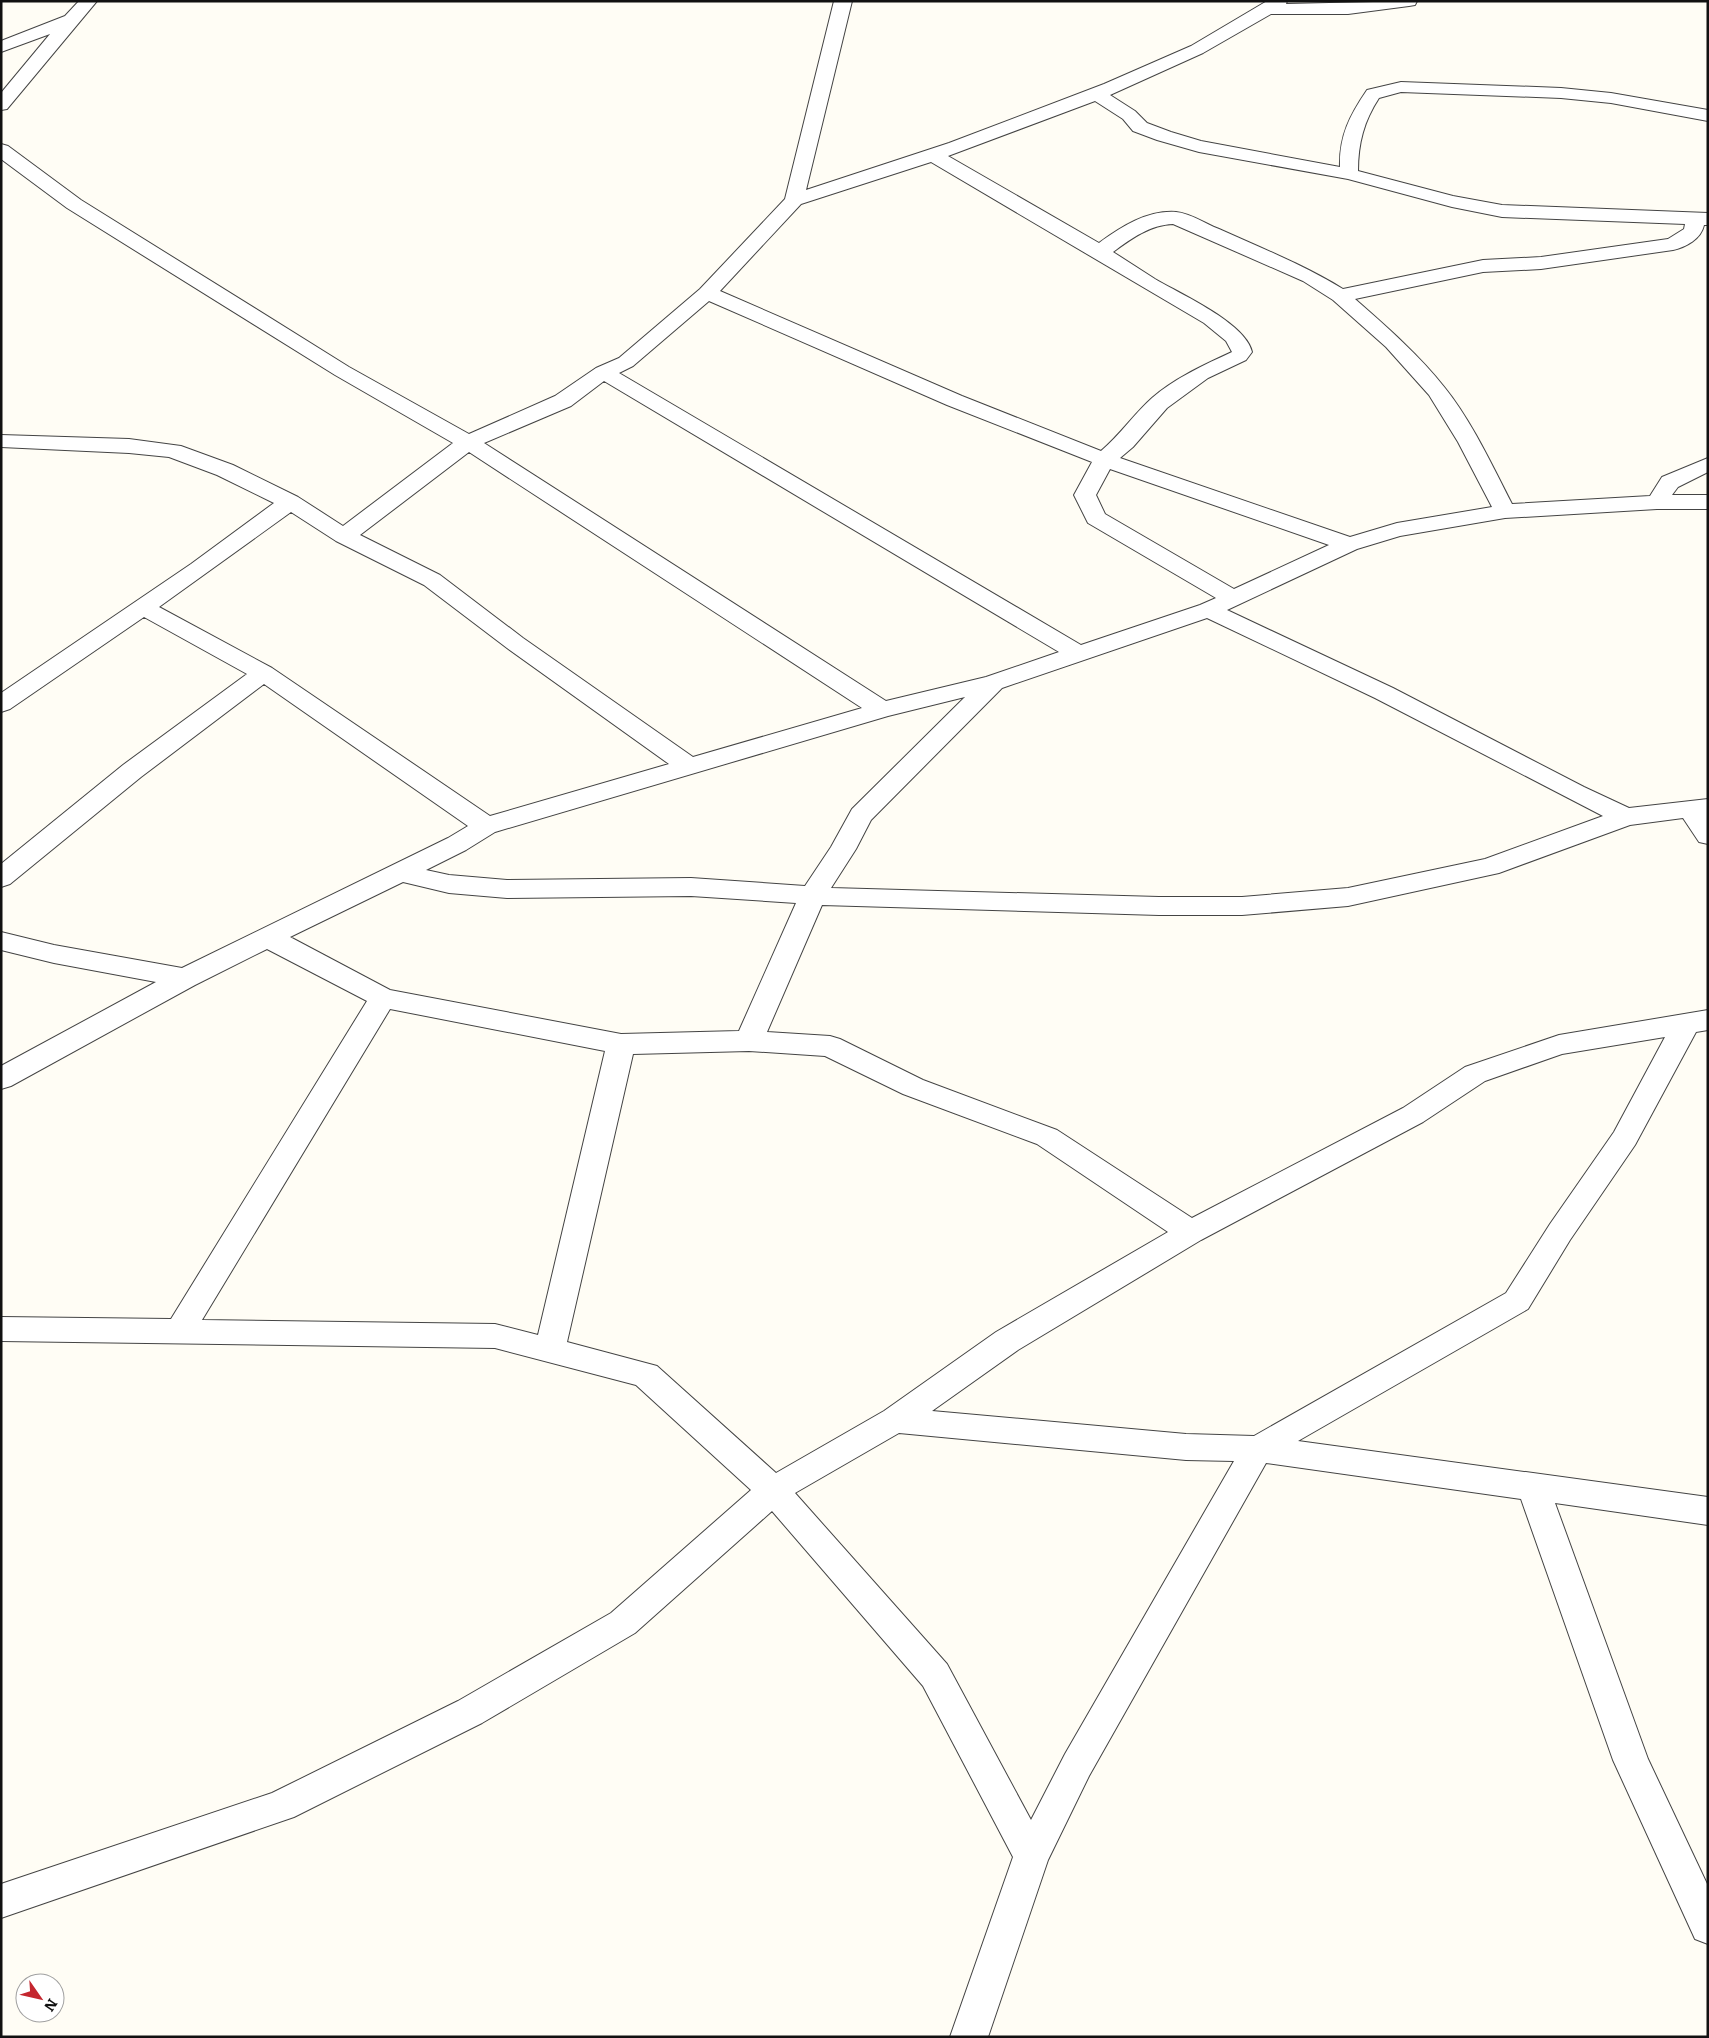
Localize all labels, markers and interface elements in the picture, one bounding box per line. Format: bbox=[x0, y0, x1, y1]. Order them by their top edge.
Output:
north arrow bbox=[15, 1973, 65, 2023]
text: N bbox=[40, 1995, 63, 2016]

